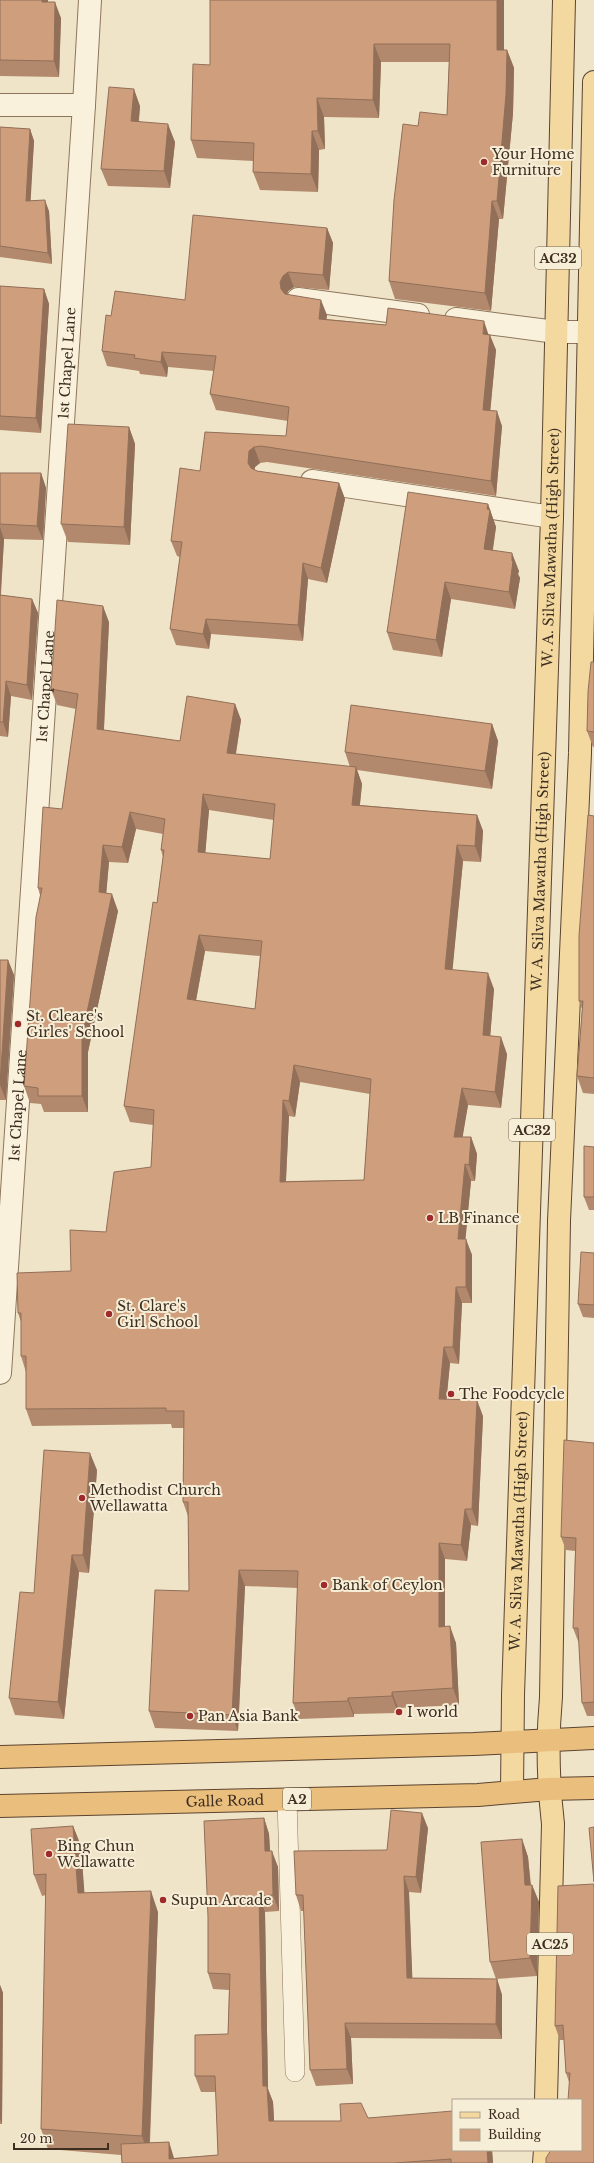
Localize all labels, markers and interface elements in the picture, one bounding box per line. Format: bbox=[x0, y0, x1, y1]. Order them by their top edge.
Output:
place label: Your Home Furniture bbox=[491, 145, 575, 179]
marker: Your Home Furniture bbox=[479, 157, 489, 167]
road number: AC32 bbox=[535, 247, 581, 269]
street label: 1st Chapel Lane bbox=[54, 307, 80, 420]
street label: W. A. Silva Mawatha (High Street) bbox=[538, 428, 563, 669]
street label: 1st Chapel Lane bbox=[33, 630, 58, 743]
street label: W. A. Silva Mawatha (High Street) bbox=[527, 751, 553, 992]
place label: St. Cleare's Girles' School bbox=[26, 1007, 125, 1041]
marker: St. Cleare's Girles' School bbox=[13, 1019, 23, 1029]
street label: 1st Chapel Lane bbox=[5, 1049, 30, 1162]
road number: AC32 bbox=[509, 1119, 555, 1141]
place label: LB Finance bbox=[438, 1209, 520, 1227]
marker: LB Finance bbox=[425, 1213, 435, 1223]
place label: St. Clare's Girl School bbox=[117, 1297, 199, 1331]
marker: St. Clare's Girl School bbox=[104, 1309, 114, 1319]
place label: The Foodcycle bbox=[459, 1385, 565, 1403]
marker: The Foodcycle bbox=[446, 1389, 456, 1399]
street label: W. A. Silva Mawatha (High Street) bbox=[505, 1411, 531, 1652]
place label: Methodist Church Wellawatta bbox=[89, 1481, 221, 1515]
marker: Methodist Church Wellawatta bbox=[77, 1493, 87, 1503]
place label: Bank of Ceylon bbox=[332, 1576, 443, 1594]
marker: Bank of Ceylon bbox=[319, 1580, 329, 1590]
place label: I world bbox=[407, 1703, 459, 1721]
place label: Pan Asia Bank bbox=[198, 1707, 299, 1725]
marker: I world bbox=[394, 1707, 404, 1717]
marker: Pan Asia Bank bbox=[185, 1711, 195, 1721]
road number: A2 bbox=[283, 1788, 311, 1810]
street label: Galle Road bbox=[186, 1791, 265, 1811]
place label: Bing Chun Wellawatte bbox=[56, 1837, 135, 1871]
marker: Bing Chun Wellawatte bbox=[44, 1849, 54, 1859]
place label: Supun Arcade bbox=[171, 1891, 271, 1909]
marker: Supun Arcade bbox=[158, 1895, 168, 1905]
road number: AC25 bbox=[527, 1933, 573, 1955]
legend bbox=[452, 2099, 582, 2151]
text: Road bbox=[488, 2107, 520, 2122]
scale bar bbox=[14, 2125, 108, 2151]
text: Building bbox=[488, 2127, 542, 2142]
text: 20 m bbox=[20, 2131, 52, 2146]

